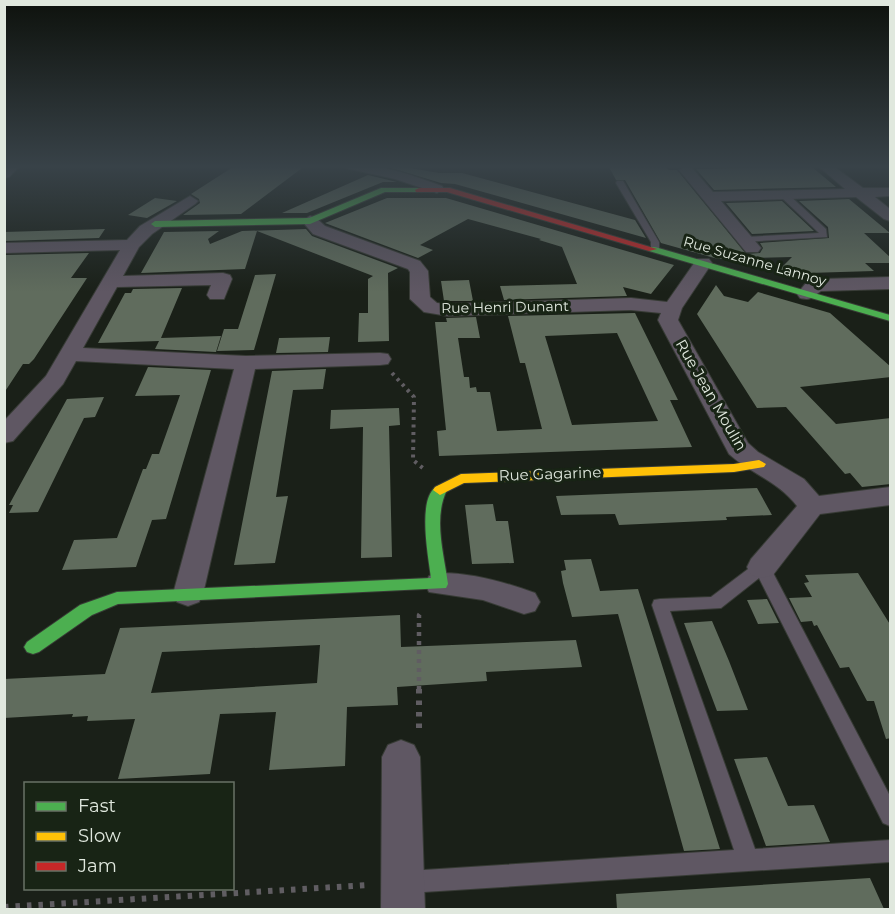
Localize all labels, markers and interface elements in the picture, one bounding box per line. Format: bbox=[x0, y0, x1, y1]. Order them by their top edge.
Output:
street label: Rue Suzanne Lannoy bbox=[682, 232, 829, 290]
street label: Rue Henri Dunant bbox=[441, 297, 569, 317]
street label: Rue Jean Moulin bbox=[672, 336, 751, 454]
street label: Rue Gagarine bbox=[498, 462, 602, 485]
legend bbox=[24, 782, 234, 890]
text: Fast bbox=[78, 795, 116, 817]
text: Slow bbox=[78, 825, 121, 847]
text: Jam bbox=[77, 855, 117, 877]

